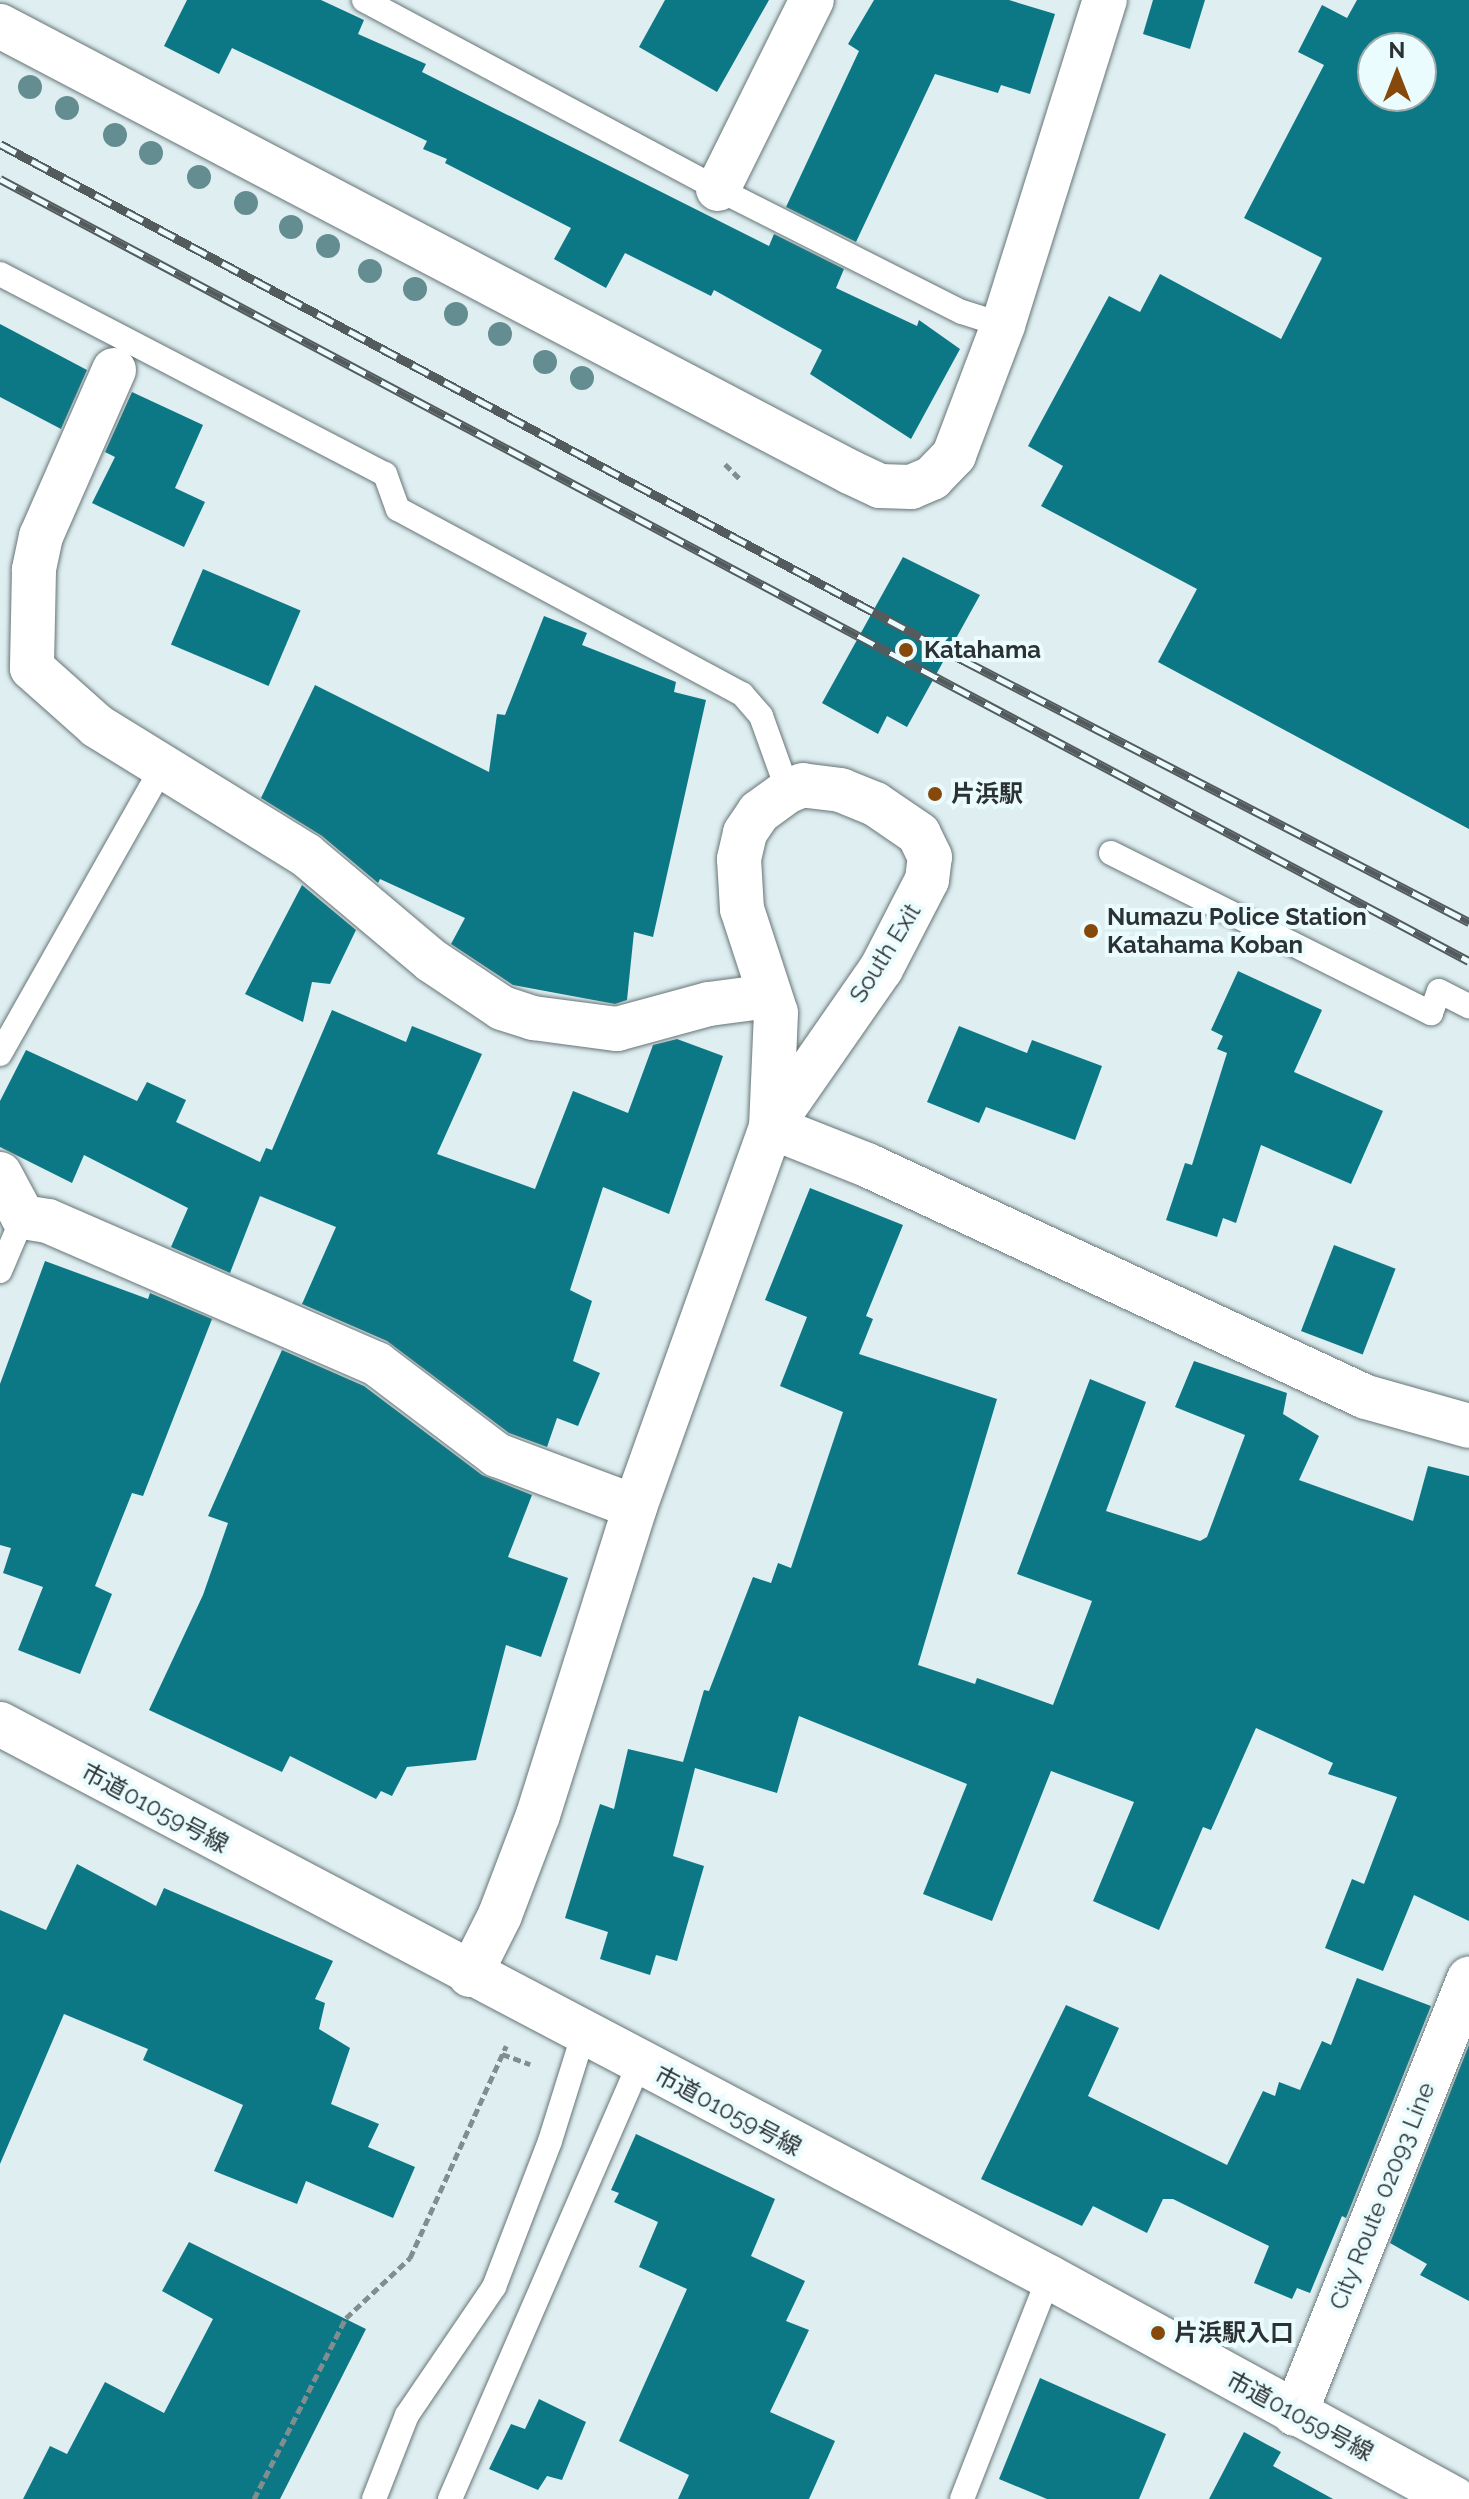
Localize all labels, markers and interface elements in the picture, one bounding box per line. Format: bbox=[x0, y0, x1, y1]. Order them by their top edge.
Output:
north arrow bbox=[1357, 32, 1437, 112]
text: N bbox=[1389, 37, 1405, 63]
place label: Katahama bbox=[924, 636, 1041, 664]
marker: Katahama bbox=[895, 639, 917, 661]
place label: 片浜駅 bbox=[951, 780, 1023, 808]
marker: 片浜駅 bbox=[926, 785, 944, 803]
street label: South Exit bbox=[843, 898, 927, 1008]
place label: Numazu Police Station Katahama Koban bbox=[1107, 903, 1367, 959]
marker: Numazu Police Station Katahama Koban bbox=[1082, 922, 1100, 940]
street label: 市道01059号線 bbox=[76, 1757, 234, 1859]
street label: 市道01059号線 bbox=[649, 2060, 807, 2162]
street label: City Route 02093 Line bbox=[1323, 2078, 1441, 2314]
place label: 片浜駅入口 bbox=[1174, 2319, 1294, 2347]
marker: 片浜駅入口 bbox=[1149, 2324, 1167, 2342]
street label: 市道01059号線 bbox=[1221, 2365, 1379, 2467]

